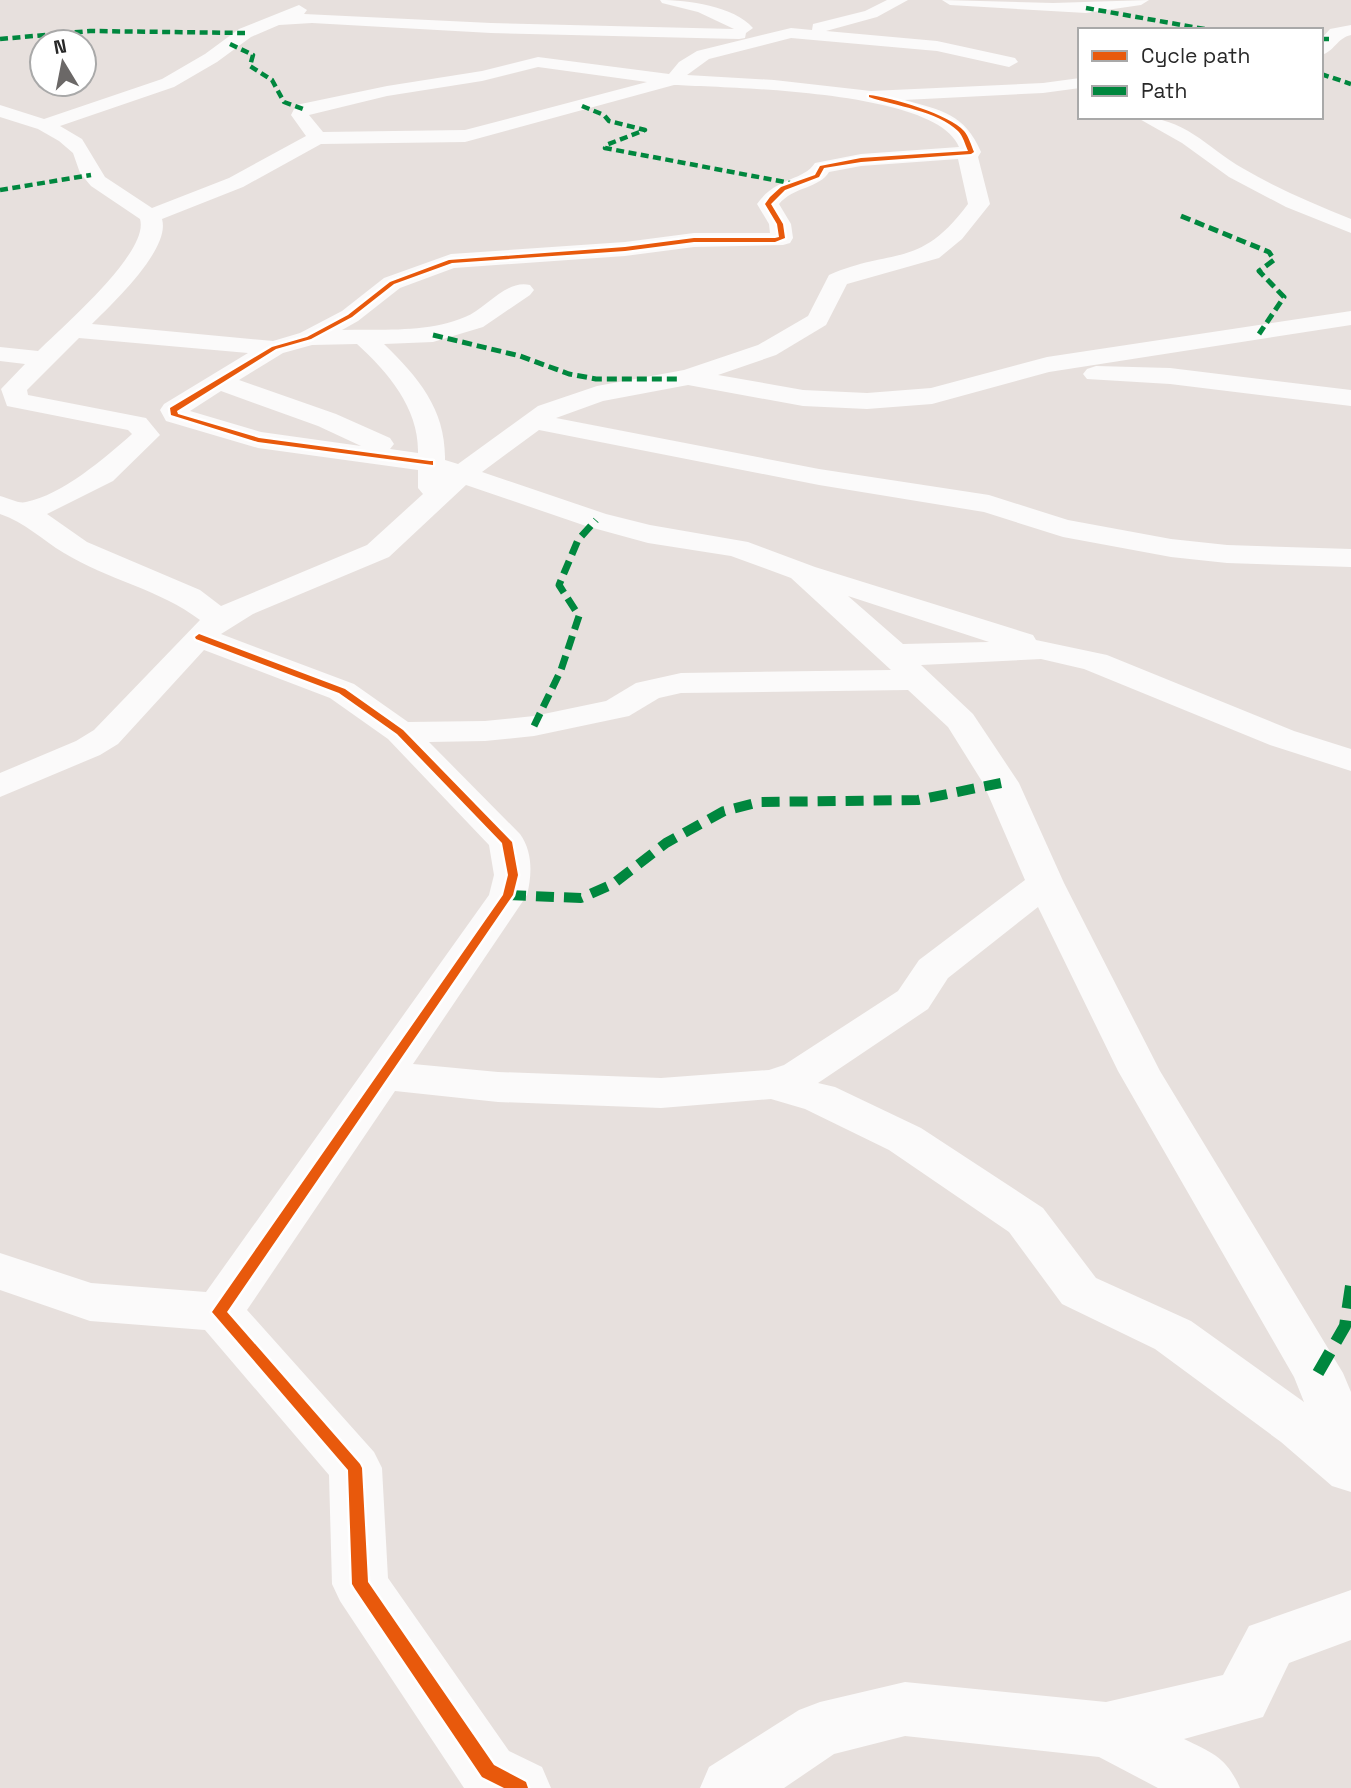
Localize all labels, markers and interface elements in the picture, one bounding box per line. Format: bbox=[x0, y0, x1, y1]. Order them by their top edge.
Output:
north arrow bbox=[28, 28, 98, 98]
legend bbox=[1078, 28, 1323, 119]
text: N bbox=[52, 33, 69, 60]
text: Cycle path bbox=[1141, 42, 1250, 69]
text: Path bbox=[1141, 77, 1187, 104]

